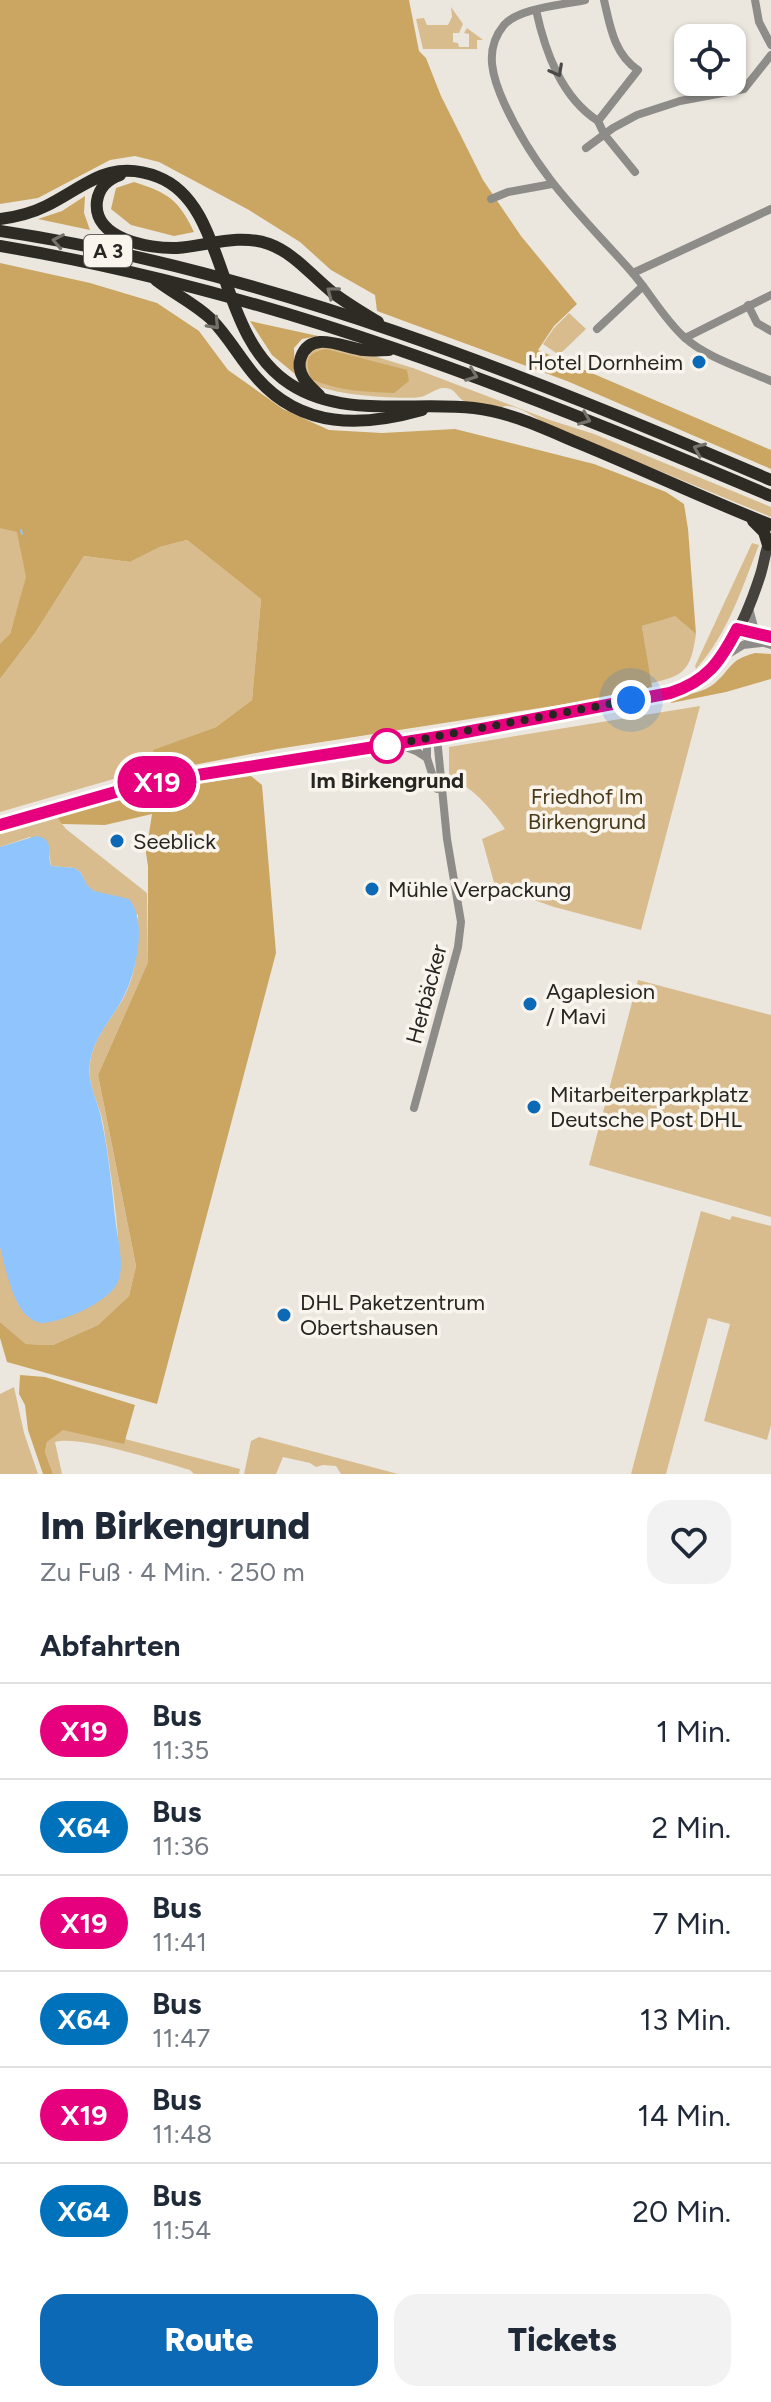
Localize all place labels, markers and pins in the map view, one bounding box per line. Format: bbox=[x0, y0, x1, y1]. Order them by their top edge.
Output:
place label: Hotel Dornheim bbox=[527, 349, 683, 376]
marker: Hotel Dornheim bbox=[690, 353, 708, 371]
marker: Im Birkengrund bbox=[370, 729, 404, 763]
place label: Im Birkengrund bbox=[310, 767, 464, 794]
place label: Seeblick bbox=[133, 828, 216, 855]
marker: Seeblick bbox=[108, 832, 126, 850]
place label: Mühle Verpackung bbox=[388, 876, 572, 903]
marker: Mühle Verpackung bbox=[363, 880, 381, 898]
place label: Agaplesion / Mavi bbox=[546, 978, 655, 1030]
marker: Agaplesion / Mavi bbox=[521, 995, 539, 1013]
place label: Mitarbeiterparkplatz Deutsche Post DHL bbox=[550, 1081, 749, 1133]
marker: Mitarbeiterparkplatz Deutsche Post DHL bbox=[525, 1098, 543, 1116]
place label: DHL Paketzentrum Obertshausen bbox=[300, 1289, 485, 1341]
marker: DHL Paketzentrum Obertshausen bbox=[275, 1306, 293, 1324]

